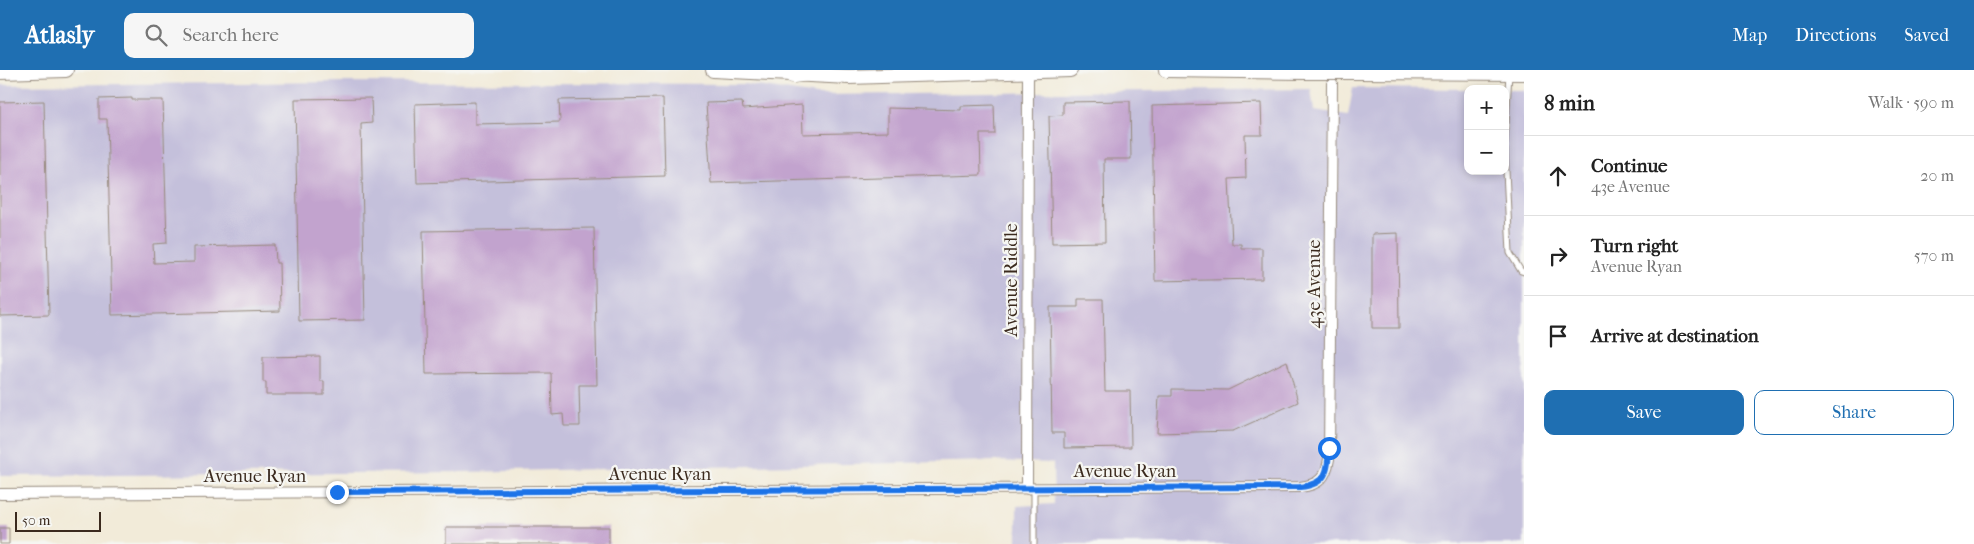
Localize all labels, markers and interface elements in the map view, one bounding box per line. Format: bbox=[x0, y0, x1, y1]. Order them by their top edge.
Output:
search box bbox=[124, 13, 474, 58]
text: Atlasly bbox=[25, 21, 94, 49]
icon: search bbox=[142, 21, 170, 49]
text: Search here bbox=[182, 24, 279, 46]
text: Map bbox=[1733, 25, 1767, 46]
text: Directions bbox=[1795, 25, 1876, 46]
text: Saved bbox=[1904, 25, 1949, 46]
map controls bbox=[1464, 85, 1509, 175]
button: + bbox=[1464, 85, 1509, 130]
text: 8 min bbox=[1544, 91, 1595, 115]
text: Walk · 590 m bbox=[1868, 93, 1954, 112]
button: − bbox=[1464, 130, 1509, 175]
text: Continue bbox=[1591, 155, 1667, 177]
icon: ahead bbox=[1544, 162, 1572, 190]
text: 20 m bbox=[1920, 166, 1954, 185]
text: 43e Avenue bbox=[1591, 177, 1670, 196]
street label: Avenue Riddle bbox=[1001, 223, 1022, 338]
text: Turn right bbox=[1591, 235, 1678, 257]
street label: 43e Avenue bbox=[1304, 239, 1325, 328]
icon: right bbox=[1544, 242, 1572, 270]
text: 570 m bbox=[1914, 246, 1954, 265]
text: Avenue Ryan bbox=[1591, 257, 1682, 276]
icon: arrive bbox=[1544, 322, 1572, 350]
text: Arrive at destination bbox=[1591, 325, 1759, 347]
button: Save bbox=[1544, 390, 1744, 435]
button: Share bbox=[1754, 390, 1954, 435]
route start bbox=[1318, 437, 1341, 460]
street label: Avenue Ryan bbox=[1073, 461, 1177, 482]
street label: Avenue Ryan bbox=[608, 464, 712, 485]
street label: Avenue Ryan bbox=[203, 466, 307, 487]
route end bbox=[326, 481, 349, 504]
scale bar bbox=[15, 509, 101, 532]
text: 50 m bbox=[22, 512, 50, 529]

